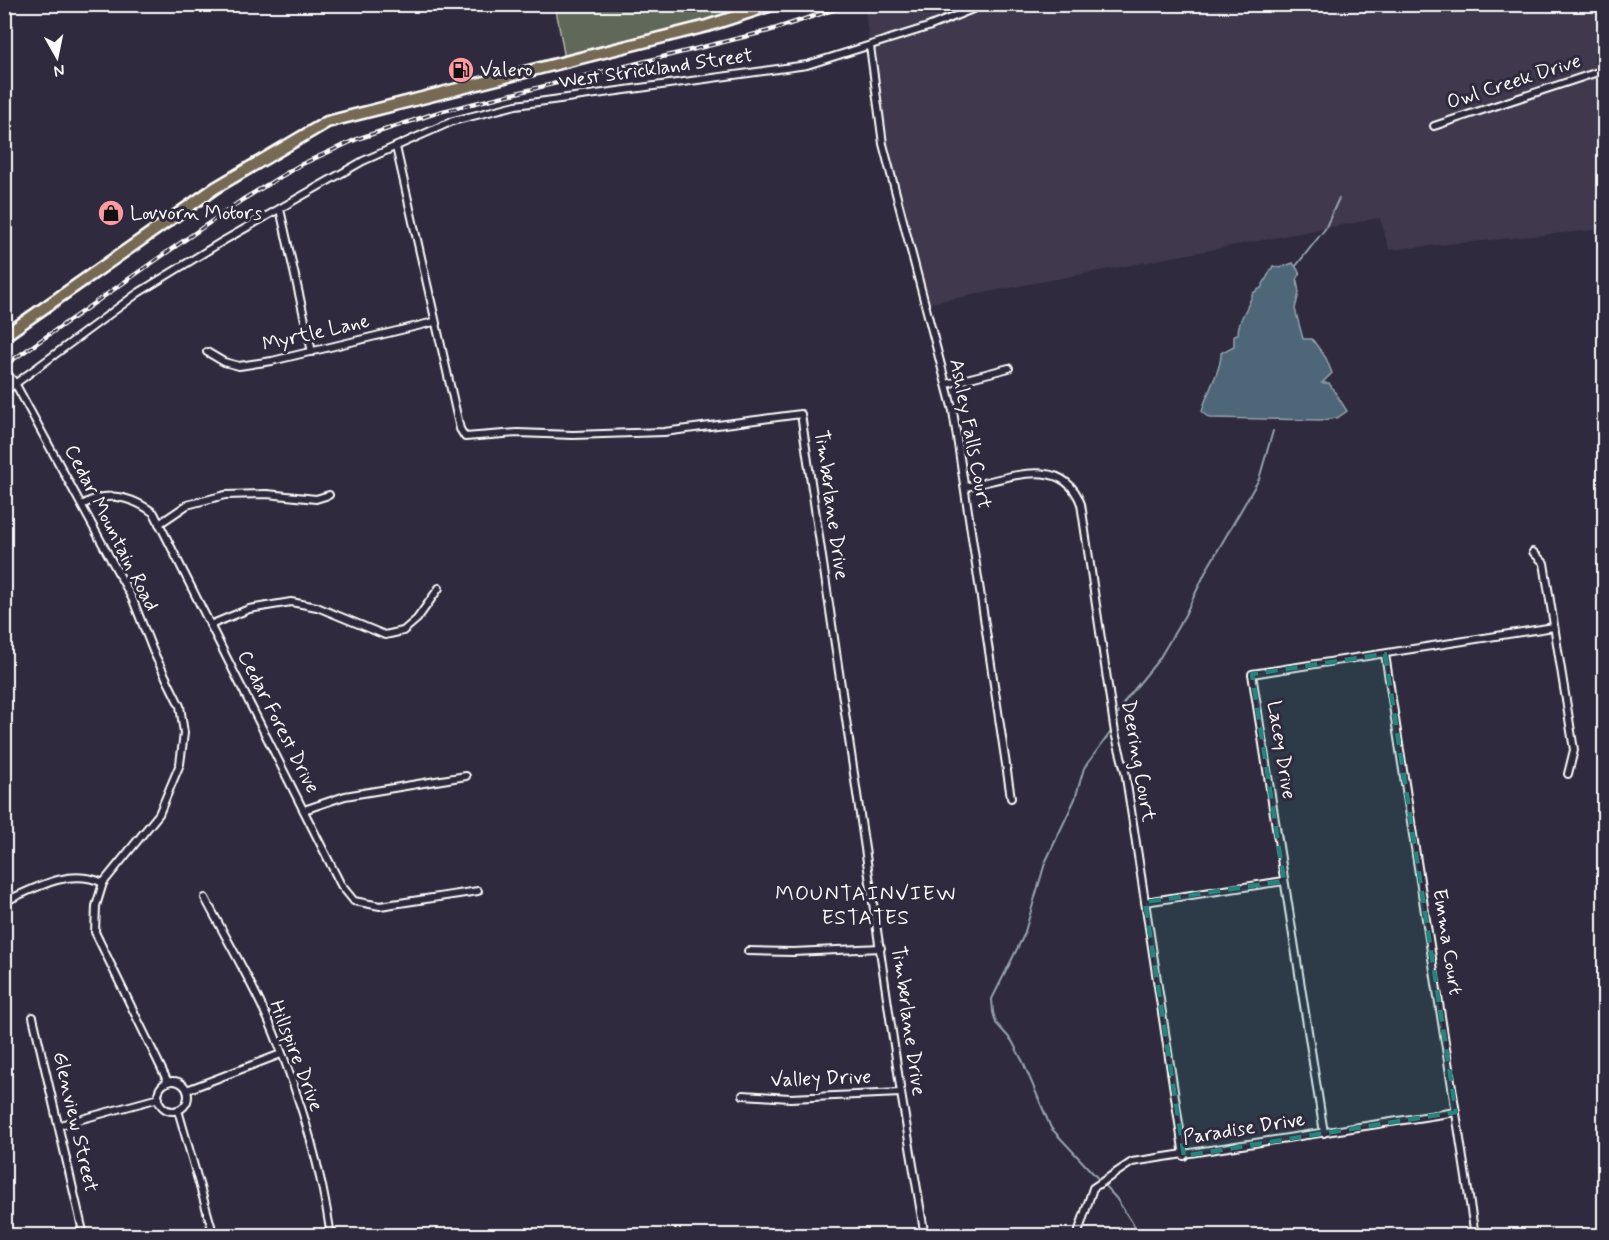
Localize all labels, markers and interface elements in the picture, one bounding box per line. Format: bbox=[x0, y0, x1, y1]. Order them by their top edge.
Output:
north arrow bbox=[27, 27, 87, 87]
street label: West Strickland Street bbox=[557, 42, 755, 96]
street label: Owl Creek Drive bbox=[1443, 48, 1585, 116]
fuel station icon: Valero bbox=[446, 55, 476, 85]
place label: Valero bbox=[480, 57, 533, 84]
text: N bbox=[52, 59, 66, 82]
shop icon: Lovvorn Motors bbox=[96, 198, 126, 228]
place label: Lovvorn Motors bbox=[130, 200, 262, 227]
street label: Myrtle Lane bbox=[260, 308, 372, 358]
street label: Ashley Falls Court bbox=[942, 357, 998, 511]
street label: Timberlane Drive bbox=[807, 428, 855, 582]
street label: Cedar Mountain Road bbox=[57, 440, 165, 616]
street label: Cedar Forest Drive bbox=[230, 646, 326, 798]
street label: Deering Court bbox=[1114, 698, 1162, 824]
street label: Lacey Drive bbox=[1260, 699, 1302, 801]
district label: MOUNTAINVIEW ESTATES bbox=[775, 880, 957, 932]
street label: Emma Court bbox=[1425, 887, 1469, 997]
street label: Timberlane Drive bbox=[884, 944, 932, 1098]
street label: Hillspire Drive bbox=[262, 996, 330, 1116]
street label: Glenview Street bbox=[46, 1049, 104, 1195]
street label: Valley Drive bbox=[770, 1064, 872, 1094]
street label: Paradise Drive bbox=[1181, 1106, 1307, 1152]

